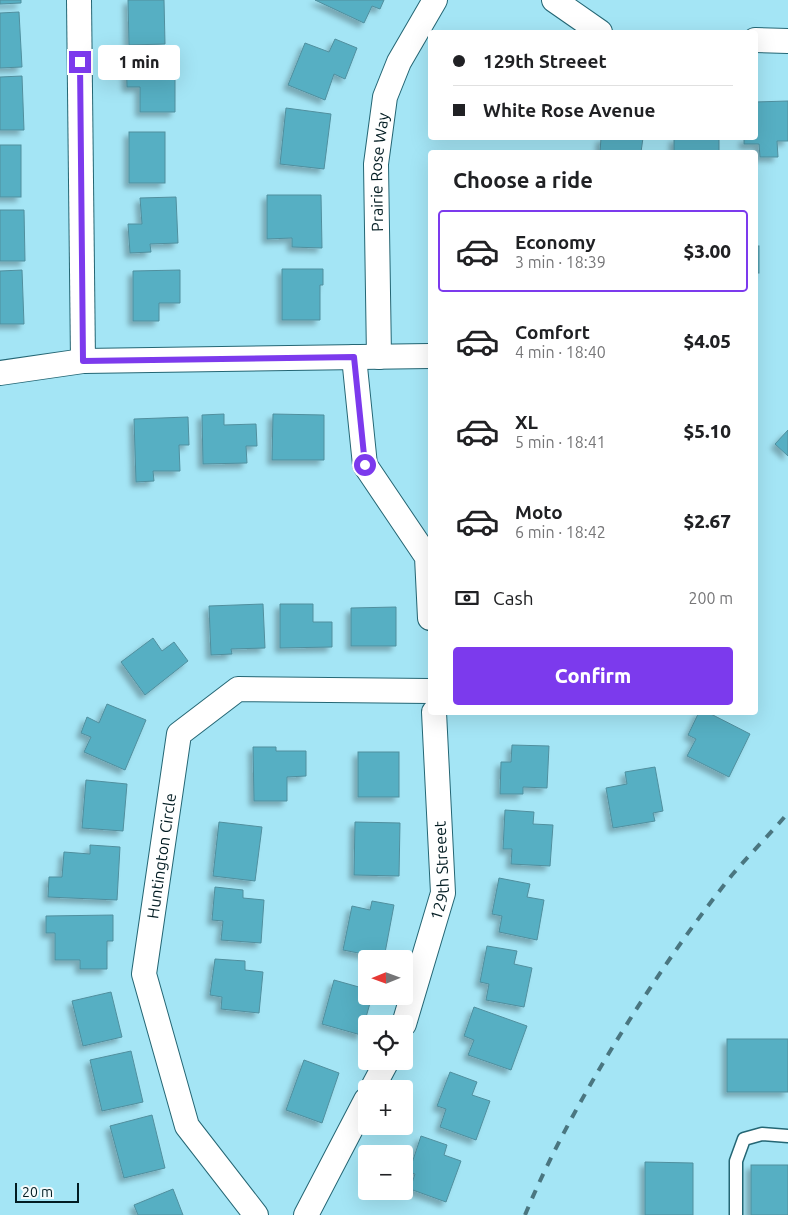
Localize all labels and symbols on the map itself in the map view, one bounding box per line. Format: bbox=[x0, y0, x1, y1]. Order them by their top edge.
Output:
callout: 1 min bbox=[98, 44, 180, 80]
route end bbox=[69, 51, 91, 73]
street label: Prairie Rose Way bbox=[367, 111, 392, 232]
route start bbox=[354, 454, 376, 476]
street label: Huntington Circle bbox=[143, 792, 179, 920]
street label: 129th Streeet bbox=[427, 820, 452, 922]
north arrow bbox=[358, 950, 412, 1005]
scale bar bbox=[15, 1180, 79, 1203]

